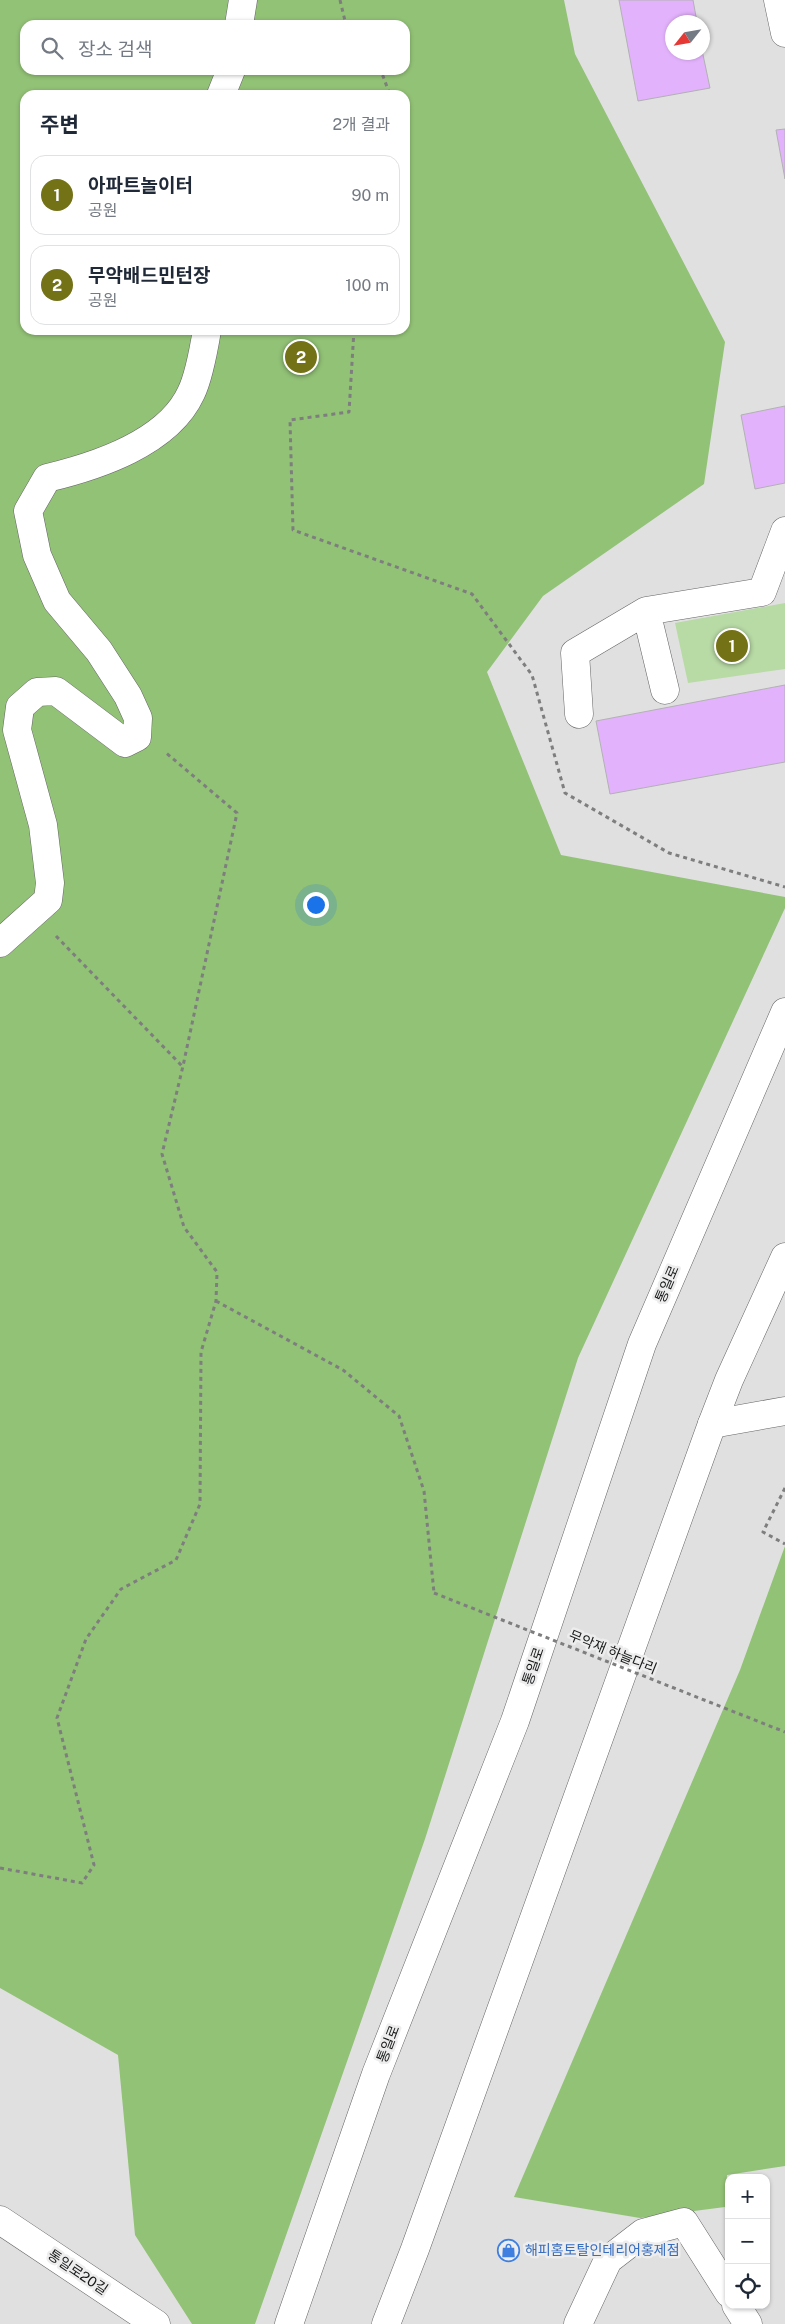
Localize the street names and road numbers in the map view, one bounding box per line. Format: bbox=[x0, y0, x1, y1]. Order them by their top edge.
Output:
street label: 통일로 bbox=[652, 1263, 682, 1305]
street label: 무악재 하늘다리 bbox=[567, 1627, 659, 1677]
street label: 통일로 bbox=[519, 1645, 547, 1687]
street label: 통일로 bbox=[374, 2023, 402, 2065]
street label: 통일로20길 bbox=[45, 2246, 111, 2298]

